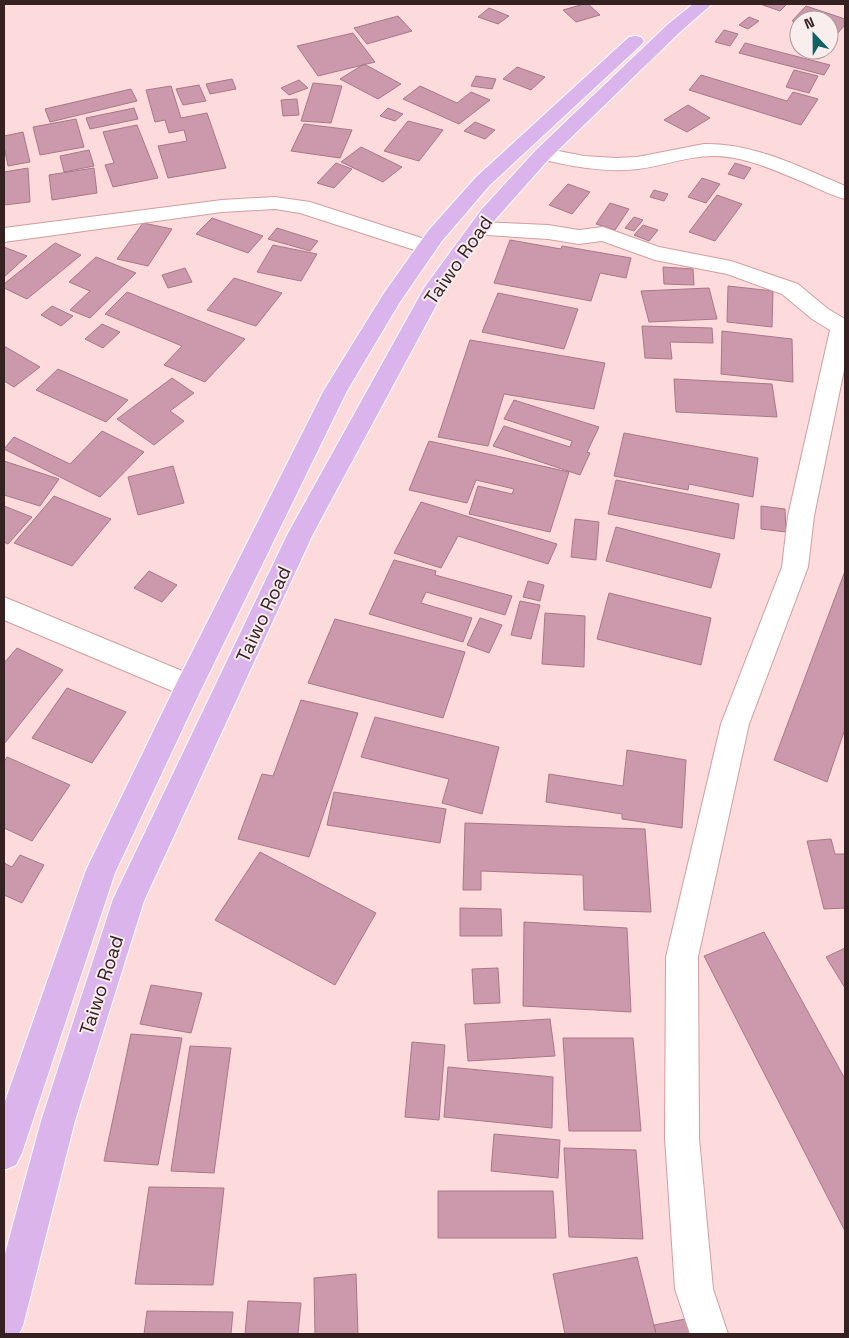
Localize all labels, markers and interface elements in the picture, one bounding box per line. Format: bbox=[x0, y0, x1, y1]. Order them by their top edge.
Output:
north arrow bbox=[789, 10, 839, 60]
text: N bbox=[801, 13, 817, 33]
street label: Taiwo Road bbox=[419, 211, 498, 310]
street label: Taiwo Road bbox=[230, 562, 297, 666]
street label: Taiwo Road bbox=[74, 932, 129, 1038]

